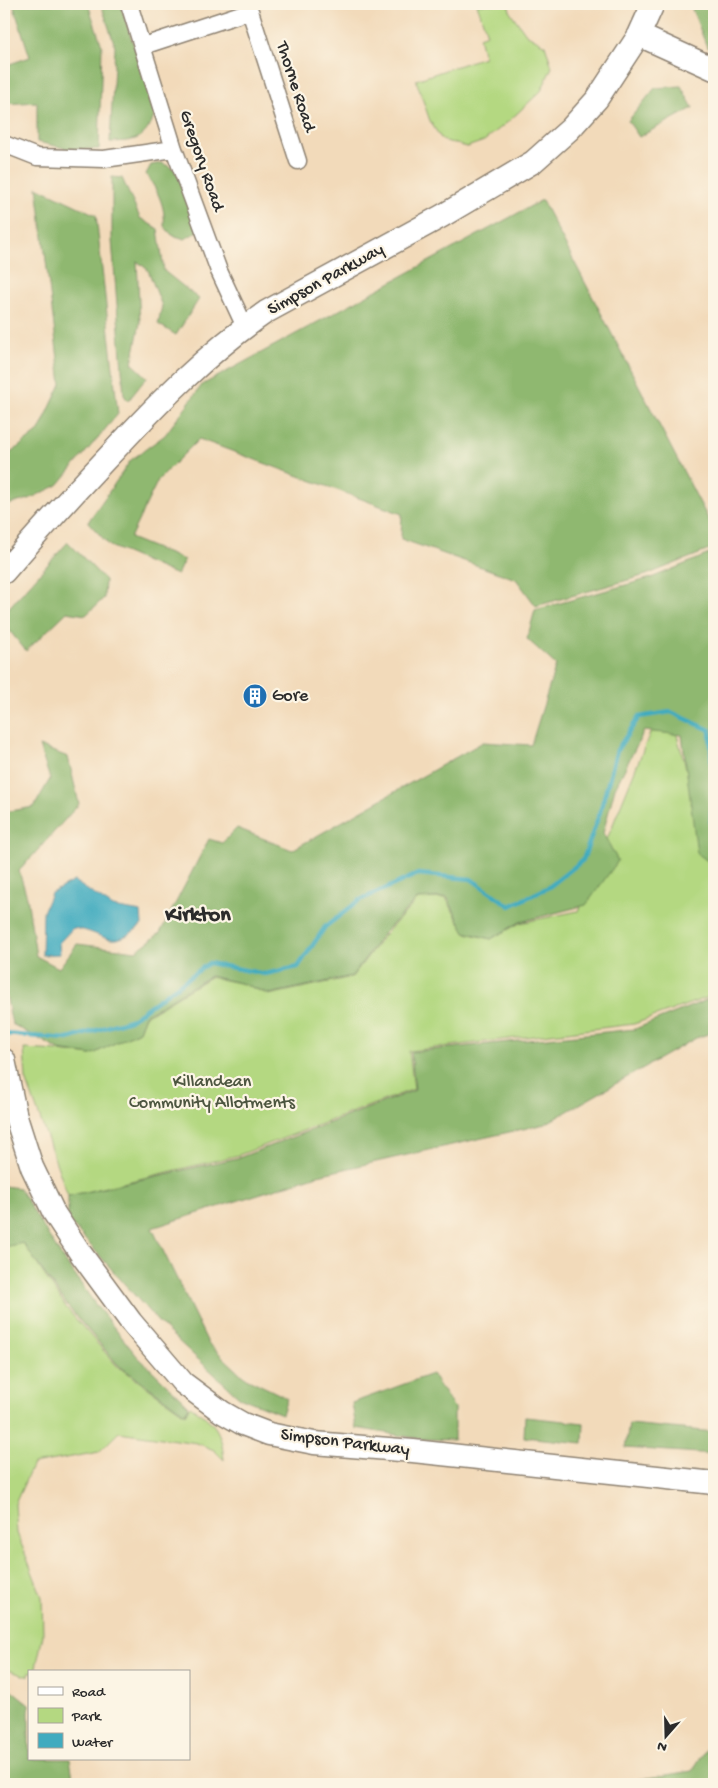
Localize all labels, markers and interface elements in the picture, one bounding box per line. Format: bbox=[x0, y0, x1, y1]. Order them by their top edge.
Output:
street label: Thorne Road bbox=[270, 38, 320, 136]
street label: Gregory Road bbox=[174, 108, 229, 216]
street label: Simpson Parkway bbox=[264, 239, 388, 321]
building icon: Gore bbox=[242, 683, 268, 709]
place label: Gore bbox=[272, 686, 309, 707]
district label: Kirkton bbox=[164, 903, 231, 929]
park label: Killandean Community Allotments bbox=[129, 1072, 296, 1114]
street label: Simpson Parkway bbox=[279, 1425, 411, 1461]
legend bbox=[28, 1670, 190, 1760]
text: Road bbox=[72, 1684, 106, 1702]
text: Park bbox=[71, 1708, 102, 1726]
north arrow bbox=[640, 1710, 690, 1760]
text: Water bbox=[72, 1734, 114, 1752]
text: N bbox=[655, 1736, 670, 1755]

